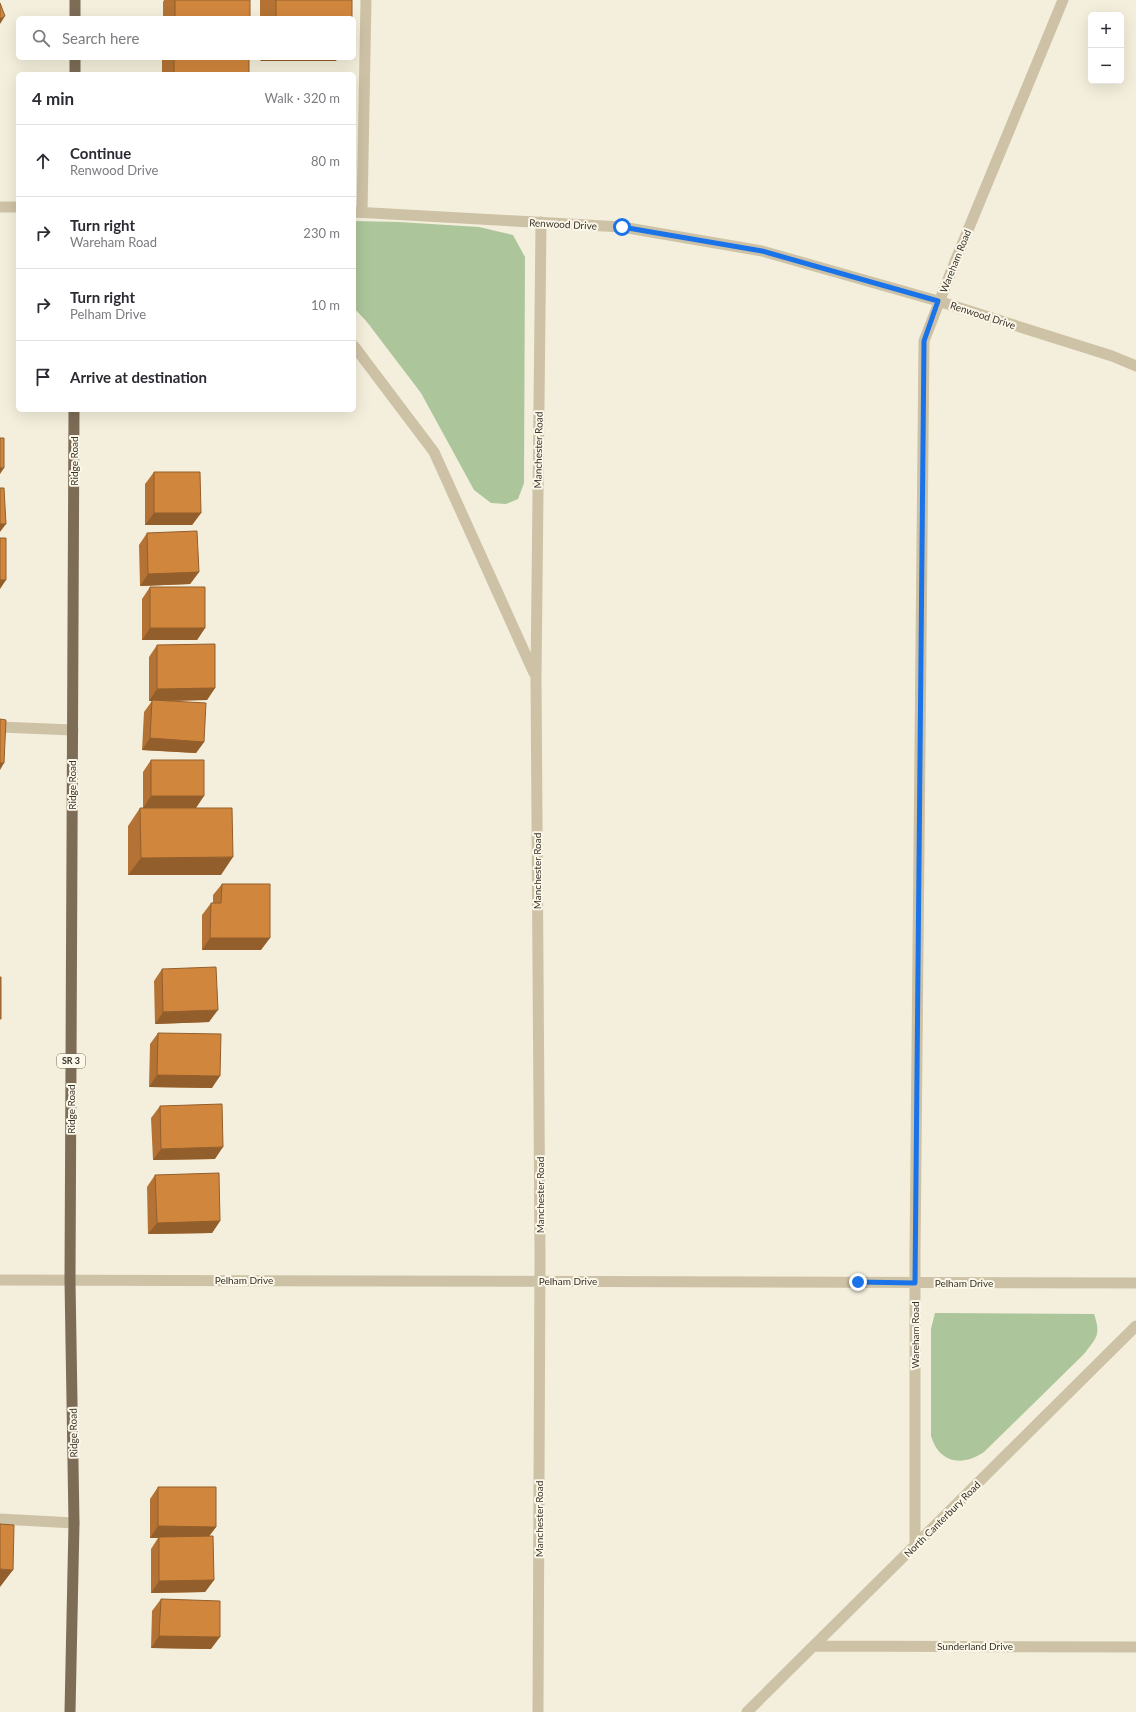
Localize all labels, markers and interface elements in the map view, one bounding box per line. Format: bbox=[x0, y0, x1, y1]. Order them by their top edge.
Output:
map controls bbox=[1088, 12, 1124, 84]
button: + bbox=[1088, 12, 1124, 48]
search box bbox=[16, 16, 356, 60]
icon: search bbox=[30, 27, 52, 49]
text: Search here bbox=[62, 29, 139, 47]
button: − bbox=[1088, 48, 1124, 84]
text: 4 min bbox=[32, 88, 74, 109]
text: Walk · 320 m bbox=[264, 90, 340, 106]
text: Continue bbox=[70, 144, 131, 162]
icon: ahead bbox=[32, 150, 54, 172]
text: 80 m bbox=[311, 153, 340, 169]
text: Renwood Drive bbox=[70, 162, 158, 178]
text: Turn right bbox=[70, 216, 135, 234]
street label: Renwood Drive bbox=[529, 216, 597, 232]
route start bbox=[613, 218, 631, 236]
icon: right bbox=[32, 222, 54, 244]
text: 230 m bbox=[303, 225, 340, 241]
street label: Wareham Road bbox=[937, 228, 973, 294]
text: Wareham Road bbox=[70, 234, 157, 250]
text: Turn right bbox=[70, 288, 135, 306]
icon: right bbox=[32, 294, 54, 316]
text: 10 m bbox=[311, 297, 340, 313]
street label: Renwood Drive bbox=[949, 299, 1017, 331]
text: Pelham Drive bbox=[70, 306, 146, 322]
icon: arrive bbox=[32, 366, 54, 388]
text: Arrive at destination bbox=[70, 368, 207, 386]
street label: Manchester Road bbox=[531, 412, 545, 488]
street label: Ridge Road bbox=[68, 436, 80, 486]
street label: Ridge Road bbox=[66, 760, 78, 810]
street label: Manchester Road bbox=[531, 833, 543, 909]
road number: SR 3 bbox=[57, 1054, 85, 1068]
street label: Ridge Road bbox=[65, 1084, 77, 1134]
street label: Manchester Road bbox=[534, 1157, 546, 1233]
route end bbox=[849, 1273, 867, 1291]
street label: Pelham Drive bbox=[215, 1274, 273, 1286]
street label: Pelham Drive bbox=[539, 1275, 597, 1287]
street label: Pelham Drive bbox=[935, 1277, 993, 1289]
street label: Wareham Road bbox=[909, 1302, 921, 1369]
street label: Ridge Road bbox=[67, 1408, 79, 1458]
street label: North Canterbury Road bbox=[901, 1478, 983, 1560]
street label: Manchester Road bbox=[533, 1481, 545, 1557]
street label: Sunderland Drive bbox=[937, 1640, 1013, 1652]

